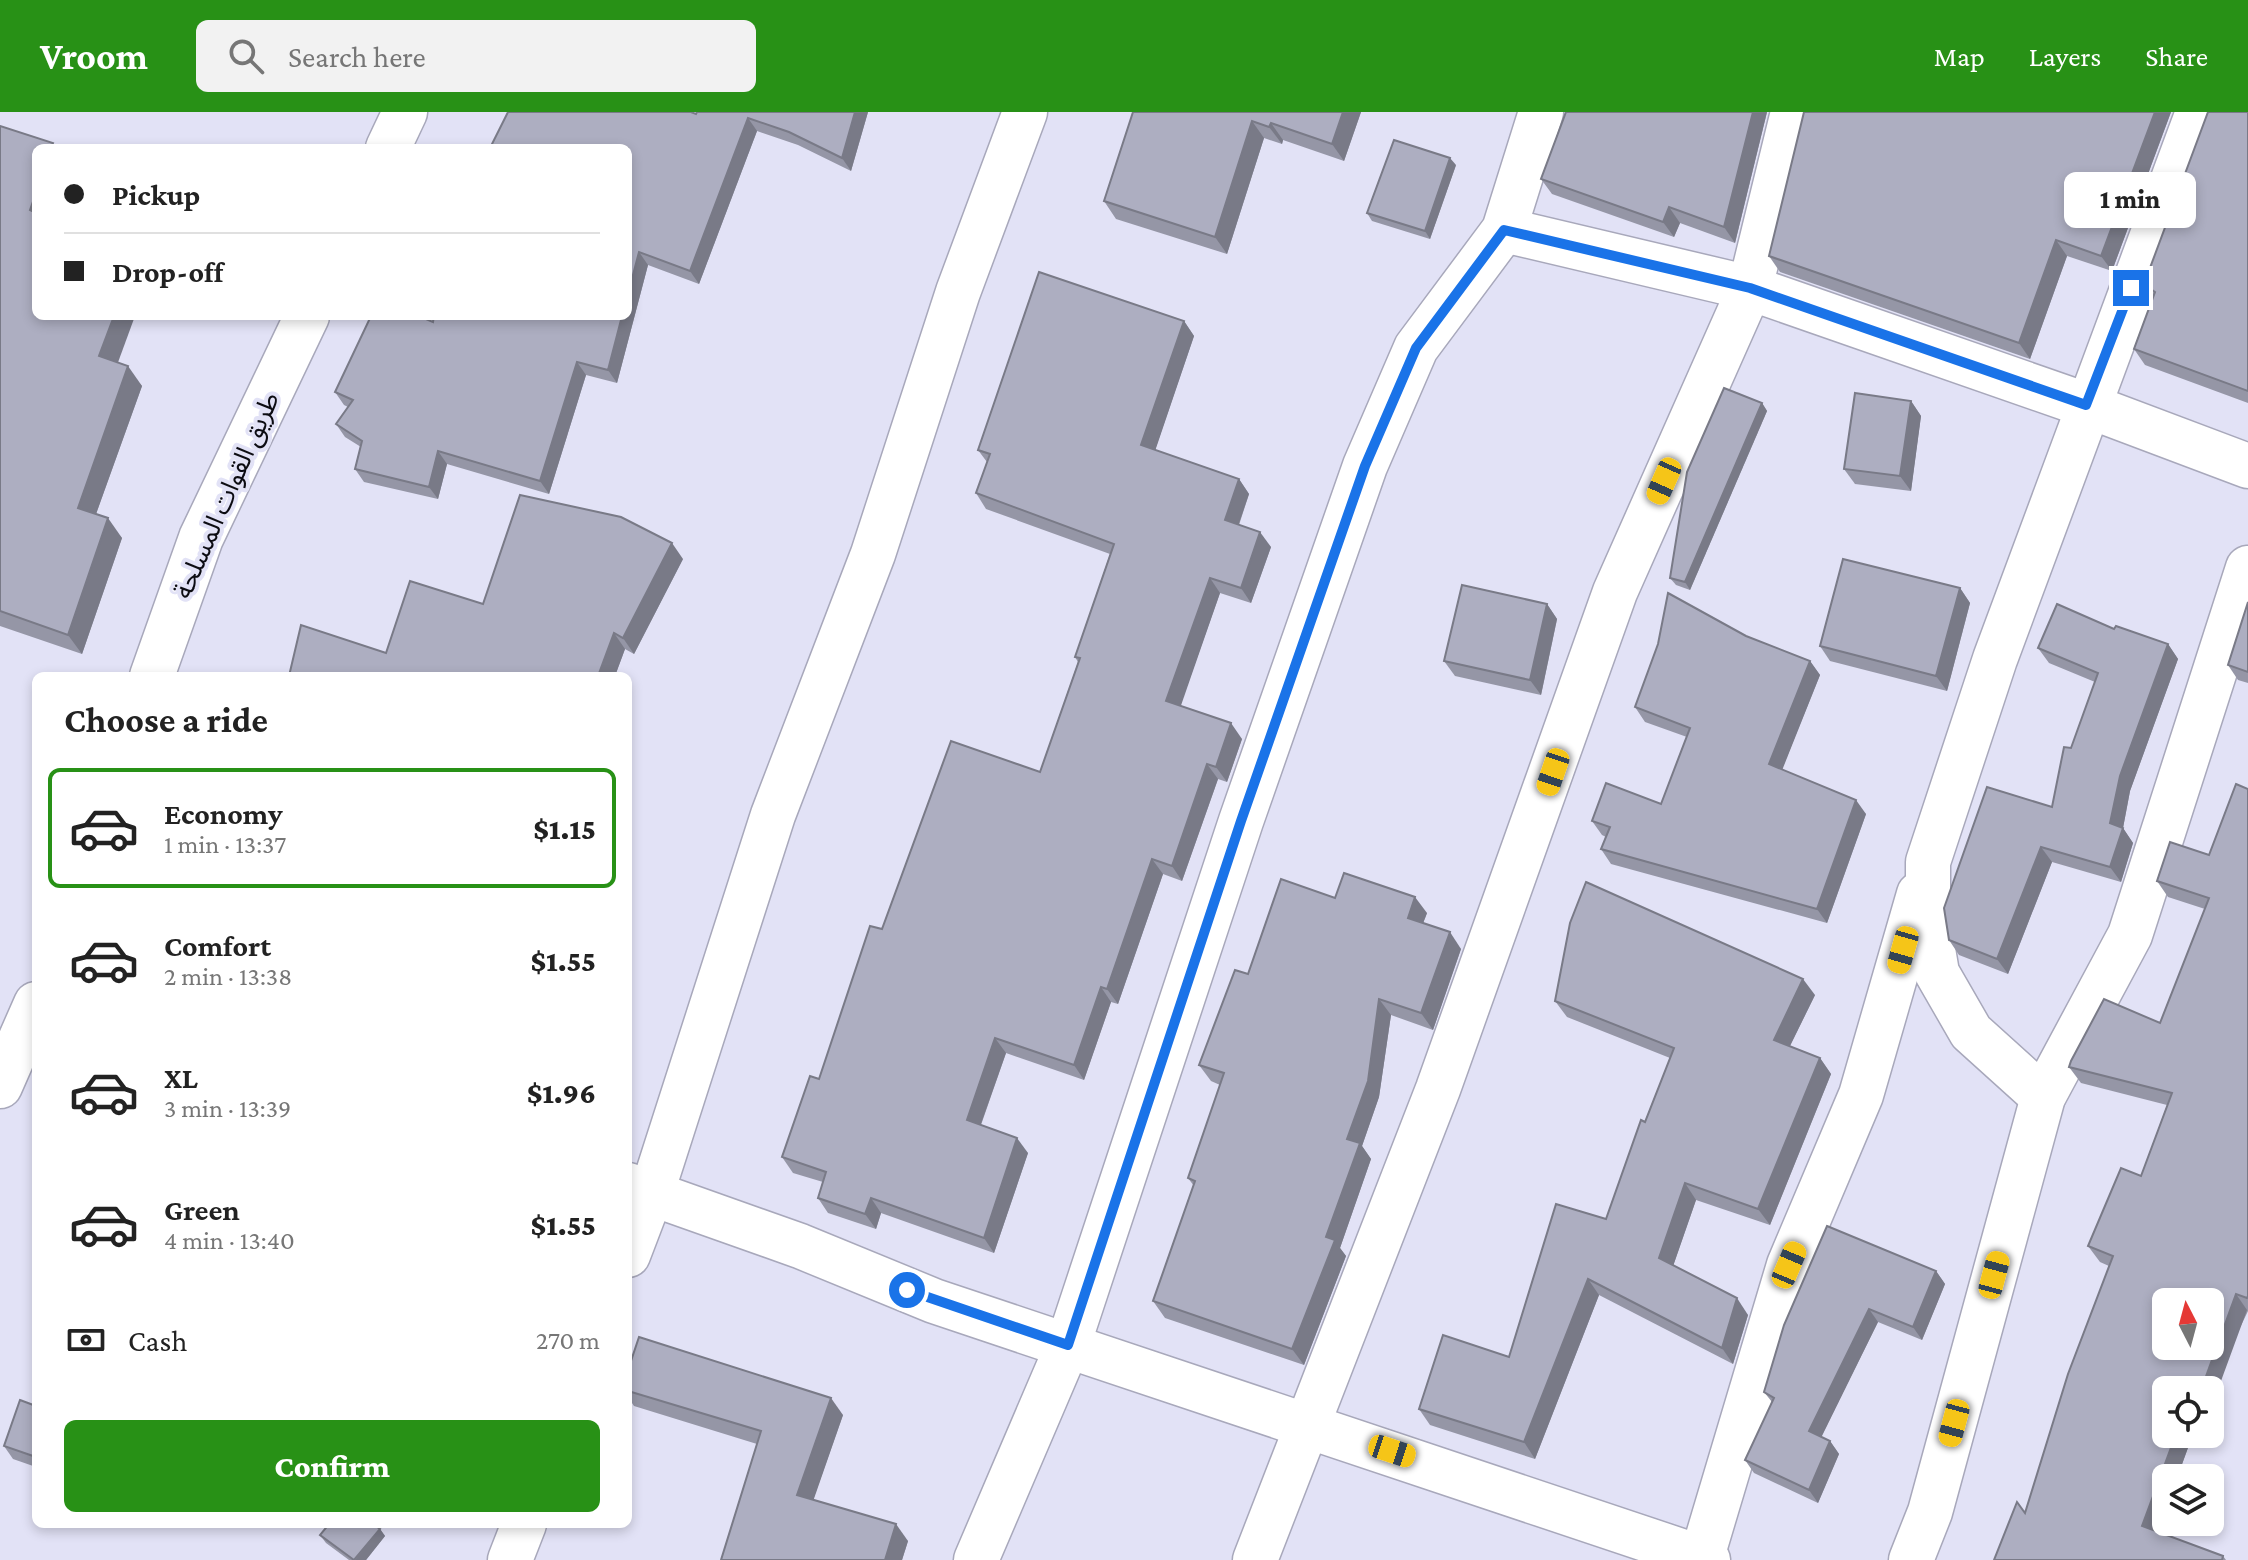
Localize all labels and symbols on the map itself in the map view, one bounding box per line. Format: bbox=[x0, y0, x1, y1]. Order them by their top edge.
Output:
callout: 1 min bbox=[2065, 172, 2197, 228]
route end bbox=[2113, 270, 2149, 306]
street label: طريق القوات المسلحة bbox=[168, 388, 286, 603]
car bbox=[1643, 454, 1685, 508]
car bbox=[1534, 745, 1572, 799]
car bbox=[1885, 924, 1921, 976]
car bbox=[1769, 1238, 1809, 1292]
car bbox=[1976, 1249, 2012, 1301]
route start bbox=[889, 1272, 925, 1308]
north arrow bbox=[2152, 1288, 2224, 1360]
car bbox=[1936, 1397, 1972, 1449]
car bbox=[1365, 1432, 1419, 1470]

